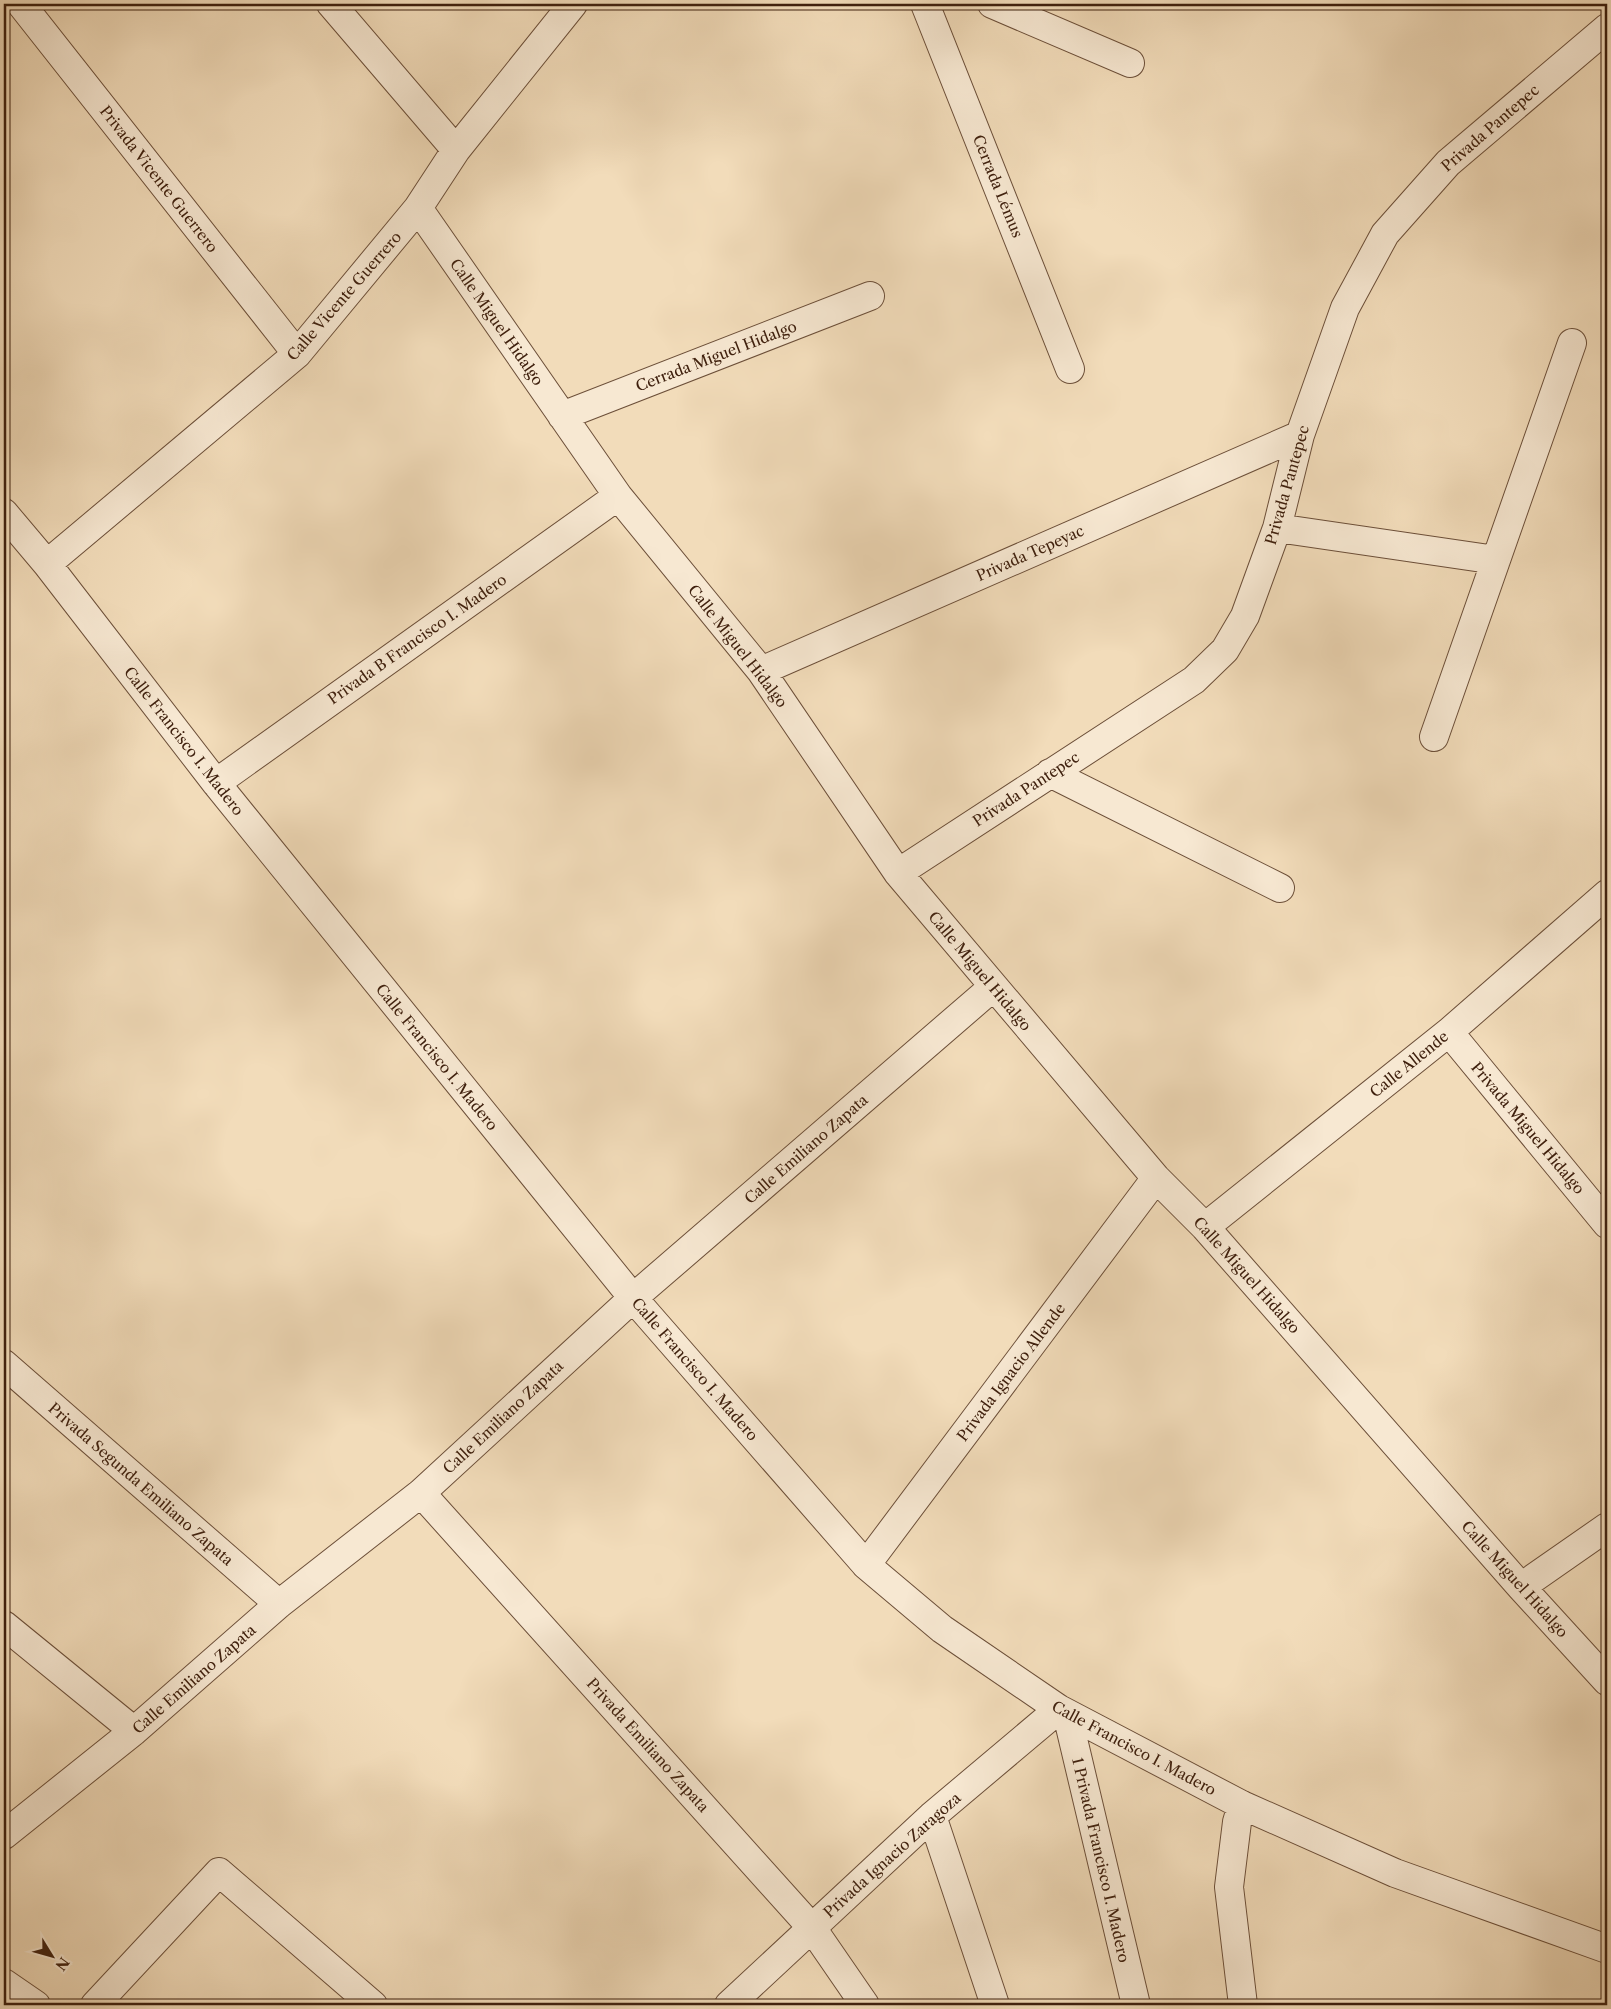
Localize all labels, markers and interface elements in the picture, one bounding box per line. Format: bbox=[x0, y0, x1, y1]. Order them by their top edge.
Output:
street label: Privada Pantepec bbox=[1437, 80, 1543, 176]
street label: Privada Vicente Guerrero bbox=[96, 102, 222, 256]
street label: Cerrada Lémus bbox=[969, 132, 1027, 240]
street label: Calle Vicente Guerrero bbox=[283, 228, 405, 364]
street label: Calle Miguel Hidalgo bbox=[446, 255, 548, 389]
street label: Cerrada Miguel Hidalgo bbox=[633, 316, 799, 396]
street label: Privada Pantepec bbox=[1261, 423, 1313, 547]
street label: Privada Tepeyac bbox=[973, 521, 1087, 585]
street label: Privada B Francisco I. Madero bbox=[324, 570, 510, 708]
street label: Calle Miguel Hidalgo bbox=[684, 581, 792, 711]
street label: Calle Francisco I. Madero bbox=[120, 663, 248, 819]
street label: Privada Pantepec bbox=[969, 747, 1083, 831]
street label: Calle Miguel Hidalgo bbox=[924, 907, 1036, 1035]
street label: Calle Francisco I. Madero bbox=[372, 980, 502, 1134]
street label: Calle Allende bbox=[1366, 1027, 1452, 1101]
street label: Privada Miguel Hidalgo bbox=[1467, 1058, 1589, 1198]
street label: Calle Emiliano Zapata bbox=[740, 1090, 872, 1208]
street label: Calle Miguel Hidalgo bbox=[1190, 1213, 1304, 1337]
street label: Calle Francisco I. Madero bbox=[628, 1294, 762, 1444]
street label: Privada Ignacio Allende bbox=[953, 1299, 1069, 1445]
street label: Calle Emiliano Zapata bbox=[439, 1356, 567, 1478]
street label: Privada Segunda Emiliano Zapata bbox=[45, 1399, 237, 1570]
street label: Calle Miguel Hidalgo bbox=[1458, 1517, 1572, 1641]
street label: Calle Emiliano Zapata bbox=[128, 1620, 260, 1738]
street label: Privada Emiliano Zapata bbox=[583, 1674, 713, 1816]
street label: Calle Francisco I. Madero bbox=[1049, 1697, 1219, 1799]
street label: 1 Privada Francisco I. Madero bbox=[1068, 1756, 1134, 1964]
street label: Privada Ignacio Zaragoza bbox=[819, 1788, 965, 1922]
north arrow bbox=[28, 1932, 78, 1982]
text: N bbox=[52, 1954, 73, 1974]

